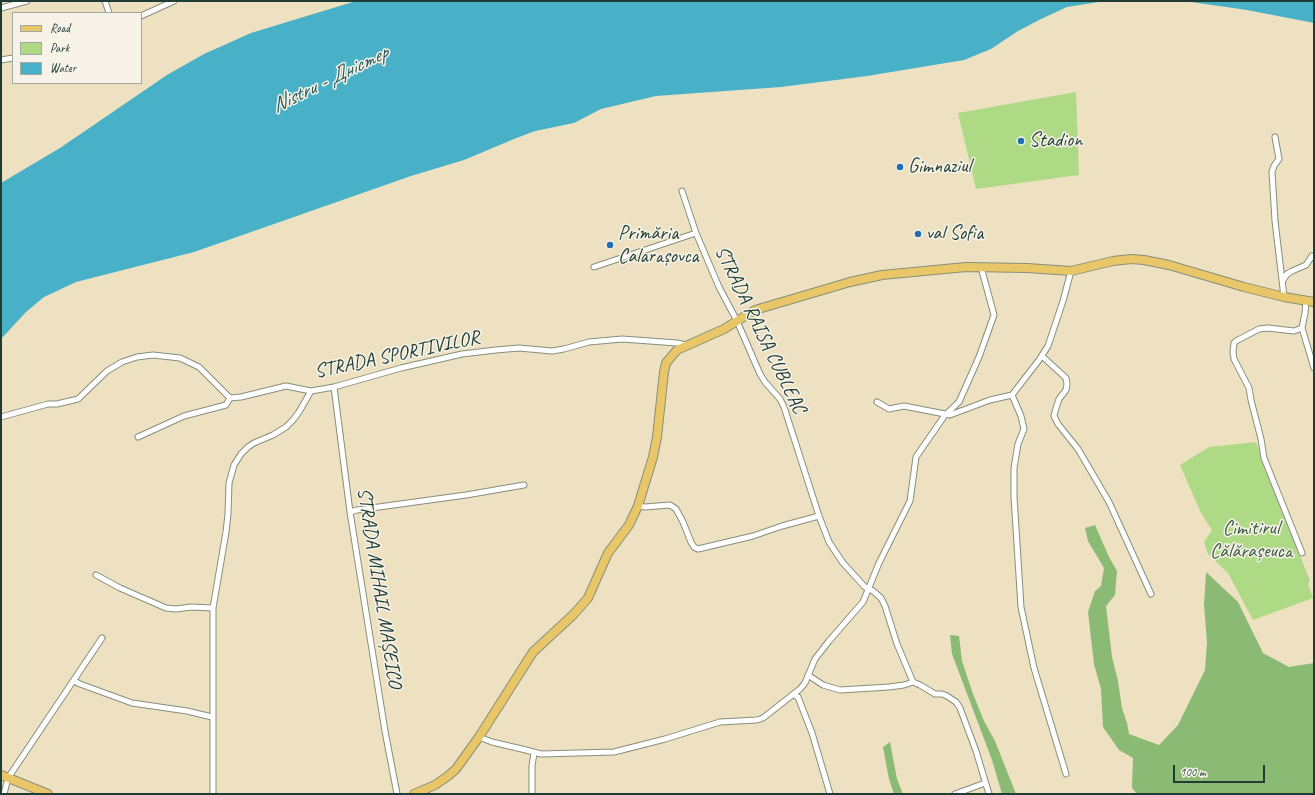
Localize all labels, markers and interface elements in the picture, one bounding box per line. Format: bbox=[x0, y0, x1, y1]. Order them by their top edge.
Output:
legend bbox=[12, 12, 142, 84]
text: Road bbox=[50, 20, 70, 36]
text: Park bbox=[50, 40, 69, 56]
water label: Nistru - Дністер bbox=[268, 41, 392, 119]
text: Water bbox=[50, 60, 76, 76]
place label: Stadion bbox=[1029, 129, 1082, 153]
marker: Stadion bbox=[1016, 136, 1026, 146]
place label: Gimnaziul bbox=[908, 155, 971, 179]
marker: Gimnaziul bbox=[895, 162, 905, 172]
place label: Primăria Calarașovca bbox=[618, 222, 699, 269]
place label: val Sofia bbox=[926, 222, 983, 246]
marker: val Sofia bbox=[913, 229, 923, 239]
marker: Primăria Calarașovca bbox=[605, 240, 615, 250]
street label: STRADA RAISA CUBLEAC bbox=[709, 242, 811, 418]
street label: STRADA SPORTIVILOR bbox=[312, 326, 482, 384]
street label: STRADA MIHAIL MAȘEICO bbox=[351, 486, 407, 690]
park label: Cimitirul Călărașeuca bbox=[1210, 517, 1292, 564]
scale bar bbox=[1175, 757, 1267, 783]
text: 100 m bbox=[1180, 764, 1206, 780]

